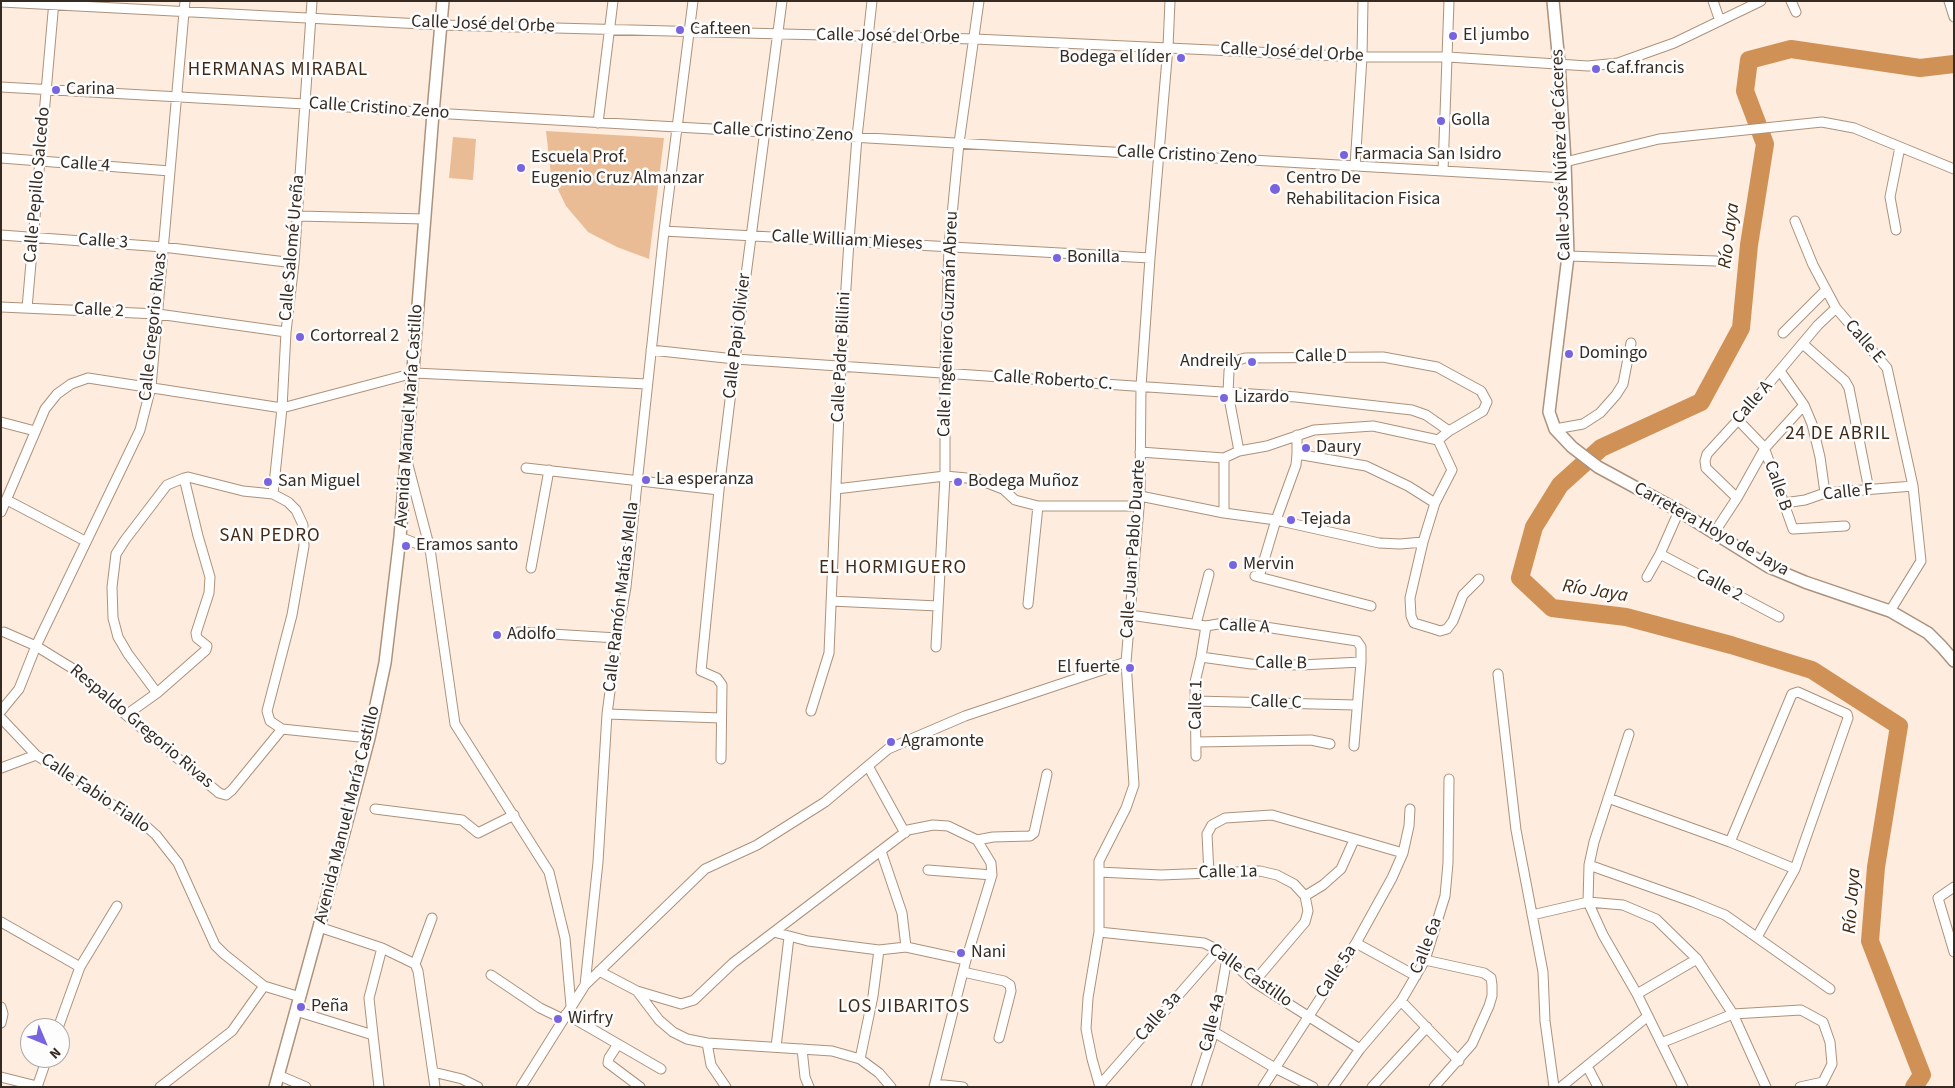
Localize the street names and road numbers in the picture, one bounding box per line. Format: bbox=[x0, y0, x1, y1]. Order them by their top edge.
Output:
street label: Calle José del Orbe bbox=[411, 12, 555, 38]
street label: Calle José del Orbe bbox=[816, 25, 960, 49]
street label: Calle José del Orbe bbox=[1220, 38, 1364, 68]
street label: Calle José Núñez de Cáceres bbox=[1548, 49, 1576, 261]
street label: Calle Cristino Zeno bbox=[308, 93, 450, 125]
street label: Calle Pepillo Salcedo bbox=[20, 106, 56, 264]
street label: Calle Cristino Zeno bbox=[712, 119, 854, 147]
street label: Calle Cristino Zeno bbox=[1116, 142, 1258, 170]
street label: Calle 4 bbox=[59, 152, 111, 178]
street label: Calle Salomé Ureña bbox=[276, 174, 310, 322]
street label: Calle Ingeniero Guzmán Abreu bbox=[934, 210, 964, 438]
street label: Calle William Mieses bbox=[771, 226, 923, 256]
street label: Calle 3 bbox=[77, 229, 129, 255]
street label: Calle Gregorio Rivas bbox=[135, 252, 173, 402]
street label: Calle Papi Olivier bbox=[720, 272, 756, 400]
street label: Calle Padre Billini bbox=[828, 291, 856, 423]
street label: Calle 2 bbox=[73, 299, 125, 323]
street label: Avenida Manuel María Castillo bbox=[391, 303, 429, 529]
street label: Calle E bbox=[1839, 316, 1889, 368]
street label: Calle D bbox=[1295, 346, 1347, 368]
street label: Calle Roberto C. bbox=[992, 366, 1114, 396]
street label: Calle A bbox=[1728, 377, 1778, 429]
street label: Calle B bbox=[1758, 458, 1796, 514]
street label: Calle Juan Pablo Duarte bbox=[1117, 459, 1151, 639]
street label: Carretera Hoyo de Jaya bbox=[1630, 478, 1792, 582]
street label: Calle F bbox=[1822, 480, 1874, 506]
street label: Calle Ramón Matías Mella bbox=[600, 501, 644, 693]
street label: Calle 2 bbox=[1692, 565, 1746, 607]
street label: Calle A bbox=[1218, 615, 1270, 639]
street label: Calle B bbox=[1255, 653, 1307, 675]
street label: Respaldo Gregorio Rivas bbox=[65, 661, 217, 793]
street label: Calle 1 bbox=[1186, 680, 1208, 730]
street label: Calle C bbox=[1250, 691, 1302, 715]
street label: Avenida Manuel María Castillo bbox=[310, 704, 386, 926]
street label: Calle Fabio Fiallo bbox=[36, 749, 154, 839]
street label: Calle 1a bbox=[1198, 862, 1258, 884]
street label: Calle 6a bbox=[1406, 915, 1448, 977]
street label: Calle Castillo bbox=[1204, 939, 1296, 1013]
street label: Calle 5a bbox=[1312, 941, 1362, 1003]
street label: Calle 3a bbox=[1131, 988, 1187, 1046]
street label: Calle 4a bbox=[1195, 992, 1231, 1054]

